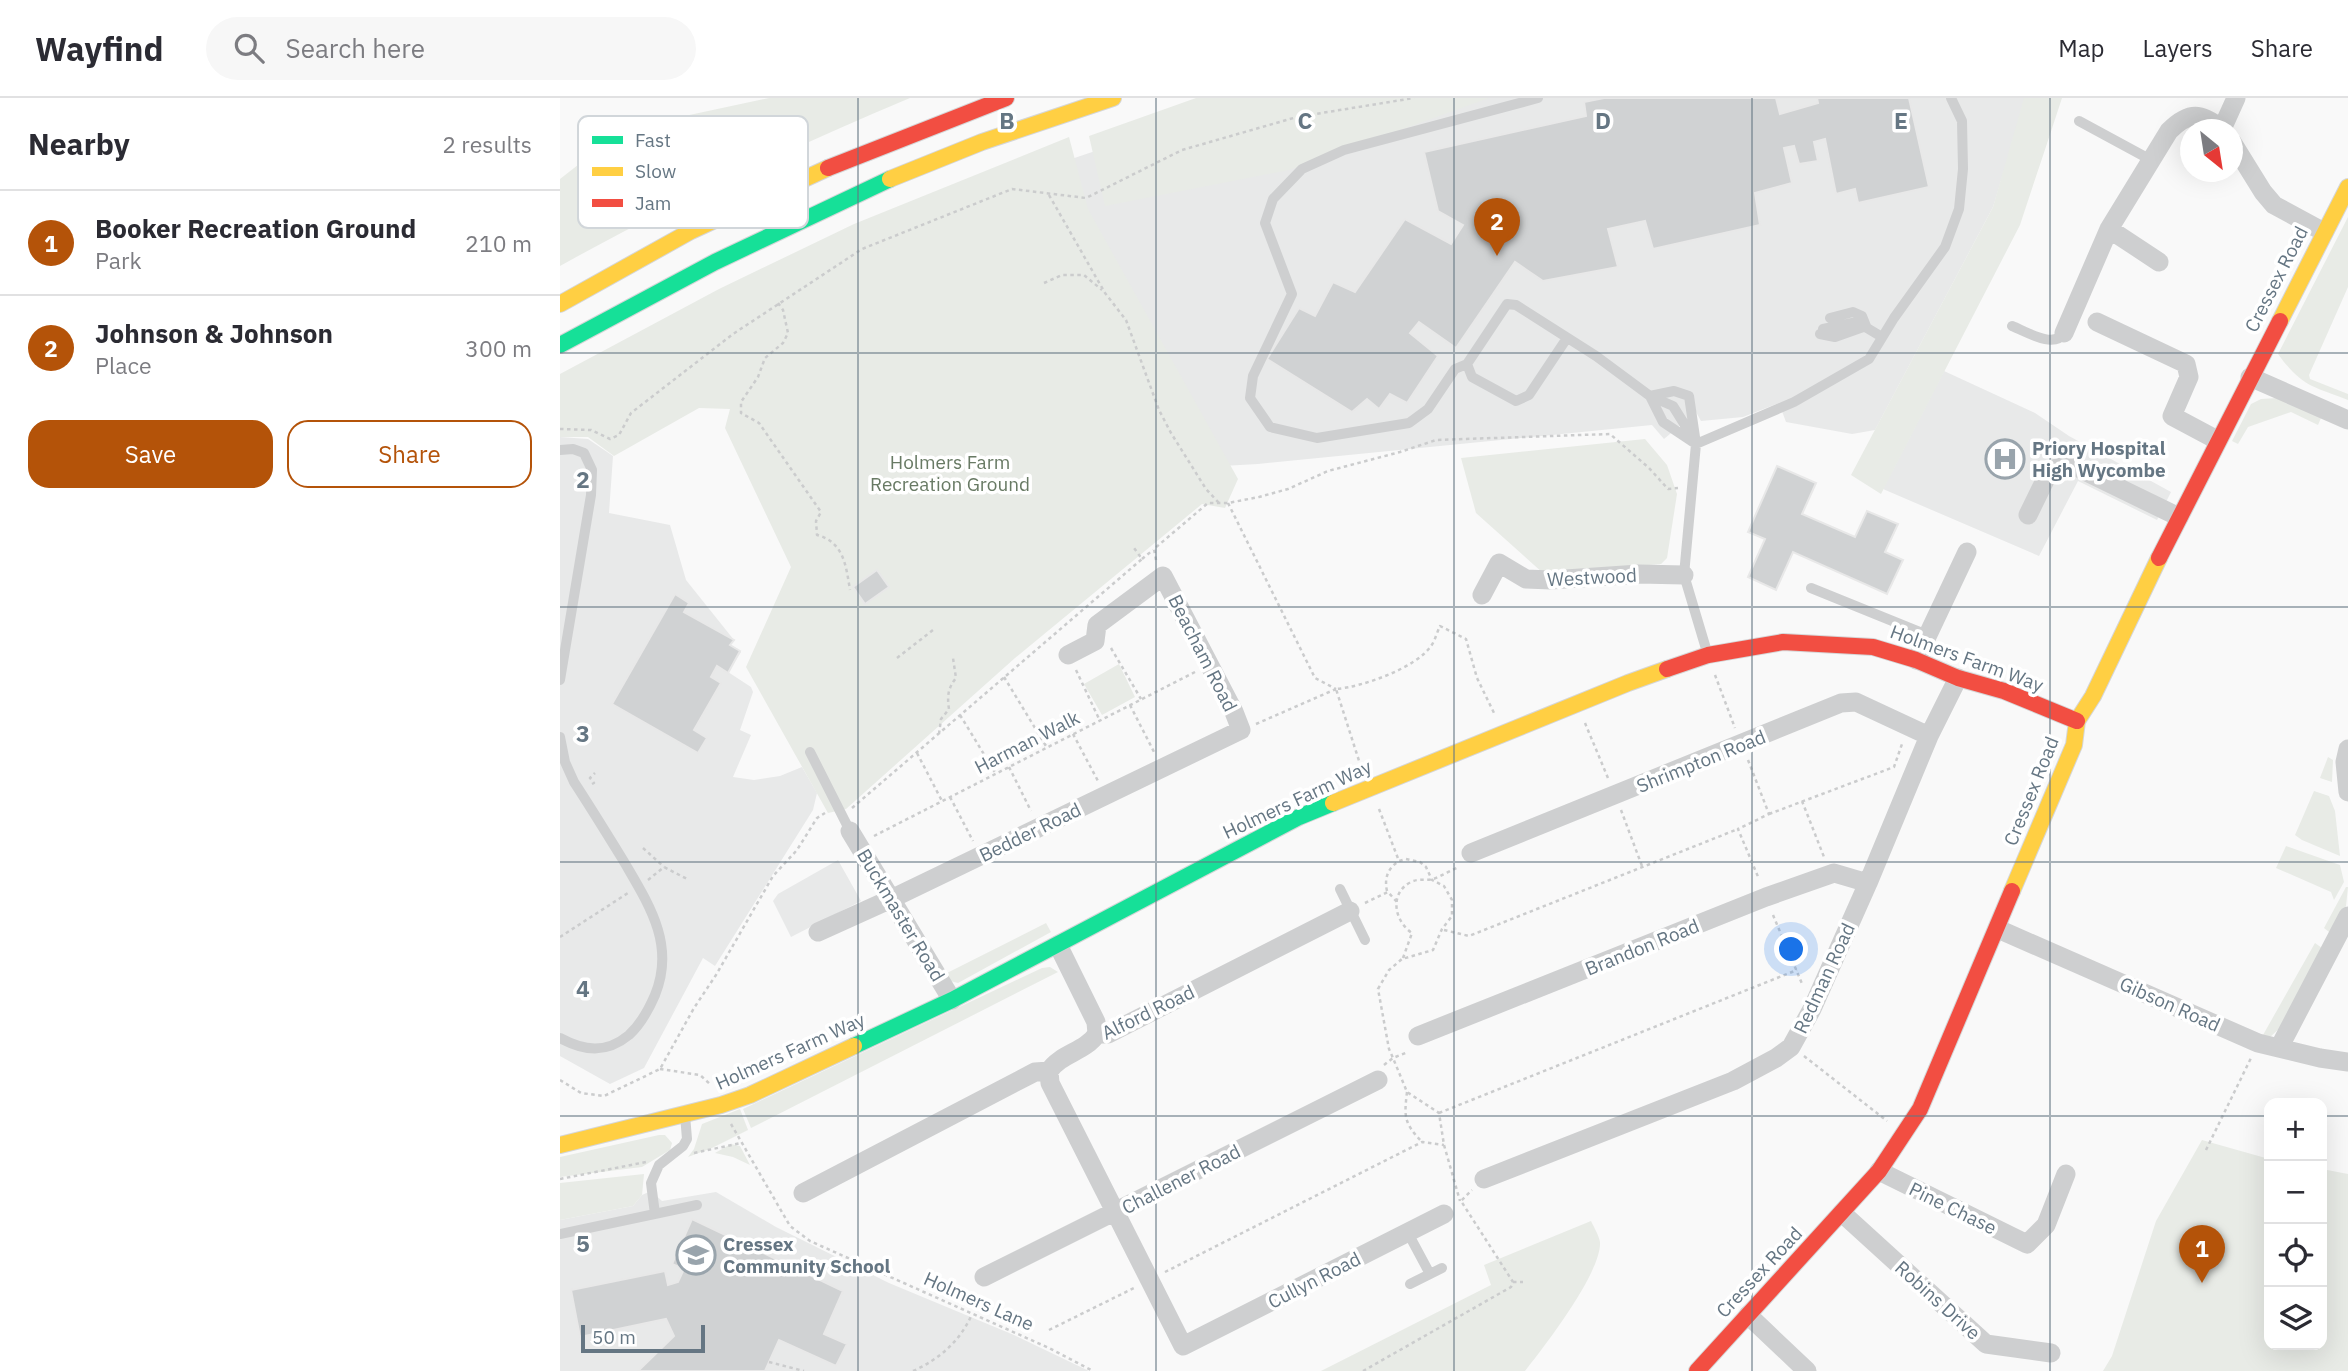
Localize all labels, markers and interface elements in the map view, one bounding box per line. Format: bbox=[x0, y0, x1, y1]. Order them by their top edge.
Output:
search box bbox=[206, 17, 696, 80]
text: Wayfind bbox=[35, 27, 164, 70]
icon: search bbox=[230, 29, 268, 67]
text: Search here bbox=[286, 31, 425, 65]
text: Map bbox=[2058, 32, 2105, 64]
text: Layers bbox=[2143, 32, 2213, 64]
text: Share bbox=[2251, 32, 2313, 64]
text: B bbox=[999, 105, 1015, 135]
text: C bbox=[1298, 105, 1313, 135]
text: D bbox=[1595, 105, 1611, 135]
text: E bbox=[1894, 105, 1908, 135]
legend bbox=[578, 116, 808, 228]
north arrow bbox=[2180, 119, 2243, 182]
text: Nearby bbox=[28, 124, 130, 163]
text: Fast bbox=[635, 128, 671, 152]
text: 2 results bbox=[442, 129, 532, 159]
text: Slow bbox=[635, 159, 676, 183]
text: Jam bbox=[635, 191, 671, 215]
pin: 2 bbox=[1474, 198, 1520, 256]
text: Booker Recreation Ground bbox=[95, 211, 416, 245]
street label: Cressex Road bbox=[2239, 222, 2313, 336]
text: 1 bbox=[44, 228, 58, 258]
text: 210 m bbox=[465, 228, 532, 258]
text: Park bbox=[95, 245, 142, 275]
text: Johnson & Johnson bbox=[95, 316, 333, 350]
text: 2 bbox=[44, 333, 58, 363]
text: 300 m bbox=[465, 333, 532, 363]
text: Place bbox=[95, 350, 152, 380]
button: Save bbox=[28, 420, 273, 488]
button: Share bbox=[287, 420, 532, 488]
place label: Priory Hospital High Wycombe bbox=[2032, 436, 2166, 482]
hospital icon: Priory Hospital High Wycombe bbox=[1984, 438, 2026, 480]
park label: Holmers Farm Recreation Ground bbox=[870, 450, 1030, 496]
text: 2 bbox=[576, 464, 590, 494]
street label: Westwood bbox=[1547, 563, 1637, 591]
street label: Beacham Road bbox=[1163, 590, 1243, 716]
street label: Holmers Farm Way bbox=[1887, 619, 2047, 697]
street label: Harman Walk bbox=[970, 705, 1084, 779]
text: 3 bbox=[576, 718, 590, 748]
street label: Shrimpton Road bbox=[1633, 724, 1769, 798]
street label: Cressex Road bbox=[1998, 733, 2064, 849]
street label: Holmers Farm Way bbox=[1219, 754, 1376, 844]
street label: Bedder Road bbox=[975, 797, 1085, 867]
street label: Buckmaster Road bbox=[852, 844, 950, 986]
street label: Brandon Road bbox=[1581, 913, 1703, 981]
street label: Redman Road bbox=[1788, 919, 1860, 1037]
your location bbox=[1774, 932, 1808, 966]
street label: Gibson Road bbox=[2116, 971, 2224, 1037]
text: 4 bbox=[576, 973, 590, 1003]
street label: Alford Road bbox=[1098, 979, 1198, 1045]
street label: Holmers Farm Way bbox=[711, 1007, 869, 1095]
map controls bbox=[2264, 1098, 2327, 1350]
button: + bbox=[2264, 1098, 2327, 1161]
street label: Challener Road bbox=[1118, 1139, 1244, 1219]
button: − bbox=[2264, 1161, 2327, 1224]
street label: Pine Chase bbox=[1905, 1177, 2001, 1239]
street label: Cressex Road bbox=[1711, 1222, 1807, 1322]
button: locate bbox=[2264, 1224, 2327, 1287]
pin: 1 bbox=[2179, 1225, 2225, 1283]
text: 5 bbox=[576, 1228, 590, 1258]
place label: Cressex Community School bbox=[723, 1232, 890, 1278]
school or university icon: Cressex Community School bbox=[675, 1234, 717, 1276]
street label: Cullyn Road bbox=[1264, 1246, 1364, 1314]
street label: Robins Drive bbox=[1890, 1255, 1986, 1345]
street label: Holmers Lane bbox=[920, 1266, 1038, 1336]
button: layers bbox=[2264, 1287, 2327, 1350]
scale bar bbox=[581, 1322, 705, 1354]
text: 50 m bbox=[592, 1325, 636, 1349]

